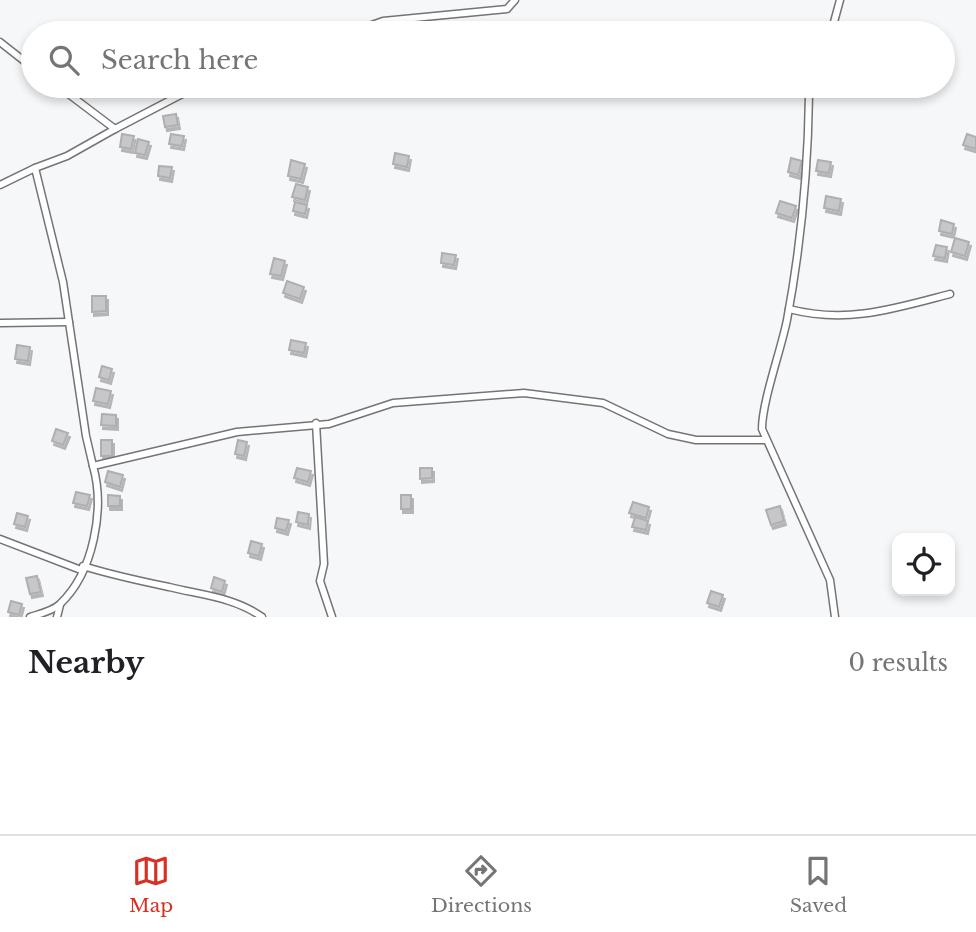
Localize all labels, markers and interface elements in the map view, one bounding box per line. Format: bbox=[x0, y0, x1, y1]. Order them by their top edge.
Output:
search box bbox=[21, 21, 955, 98]
icon: search bbox=[45, 41, 83, 79]
text: Search here bbox=[101, 44, 258, 76]
map controls bbox=[892, 533, 955, 596]
button: locate bbox=[892, 533, 955, 596]
text: Nearby bbox=[28, 644, 144, 681]
text: 0 results bbox=[849, 649, 948, 677]
tab: Map bbox=[129, 852, 173, 917]
tab: Directions bbox=[431, 852, 532, 917]
tab: Saved bbox=[790, 852, 847, 917]

